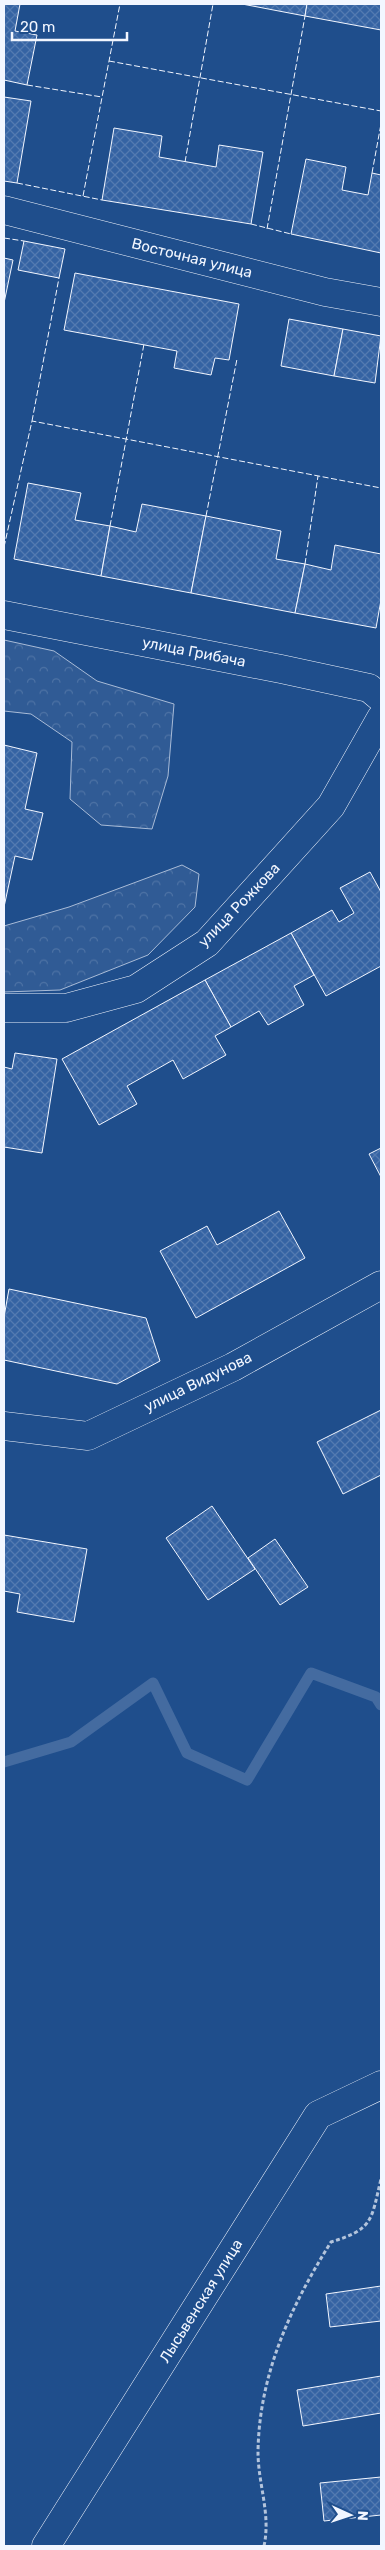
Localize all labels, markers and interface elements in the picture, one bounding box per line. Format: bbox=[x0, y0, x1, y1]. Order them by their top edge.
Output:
scale bar bbox=[12, 10, 128, 42]
text: 20 m bbox=[20, 18, 55, 36]
street label: Восточная улица bbox=[130, 234, 254, 282]
street label: улица Грибача bbox=[141, 633, 247, 671]
street label: улица Рожкова bbox=[194, 859, 284, 951]
street label: улица Видунова bbox=[141, 1348, 255, 1416]
street label: Лысьвенская улица bbox=[156, 2236, 246, 2366]
north arrow bbox=[325, 2490, 375, 2540]
text: N bbox=[354, 2510, 371, 2521]

